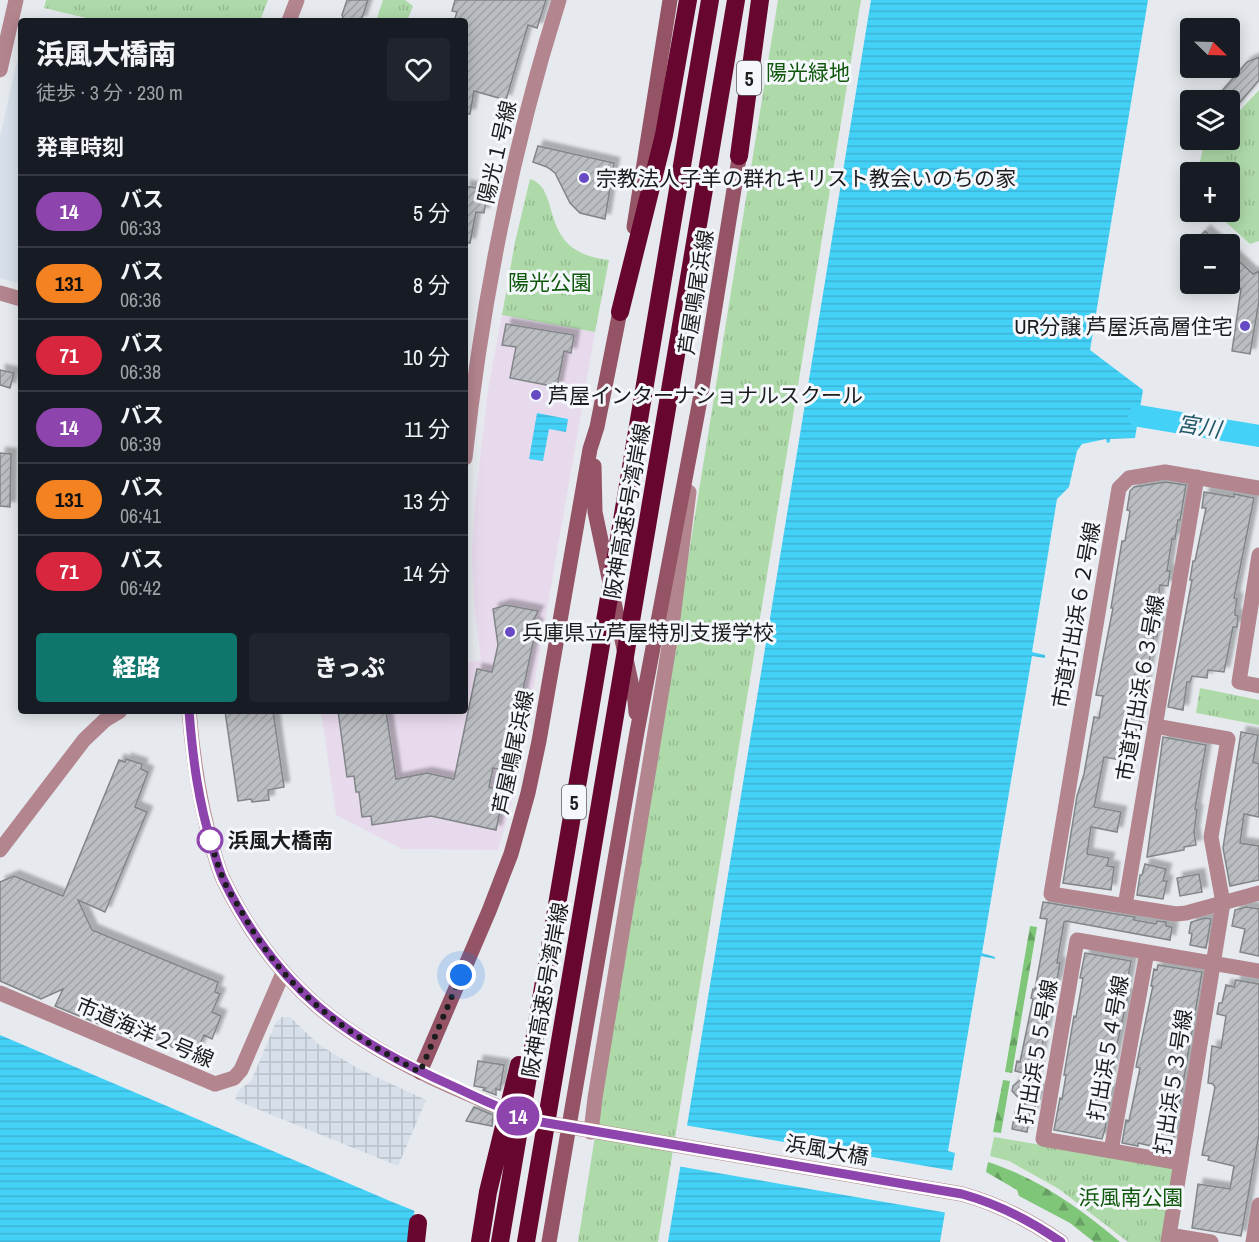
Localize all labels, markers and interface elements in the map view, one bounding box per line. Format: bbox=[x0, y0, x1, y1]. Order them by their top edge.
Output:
north arrow bbox=[1180, 18, 1240, 78]
map controls bbox=[1180, 18, 1240, 294]
text: 浜風大橋南 bbox=[36, 35, 176, 73]
button: heart bbox=[387, 38, 450, 101]
park label: 陽光緑地 bbox=[766, 58, 850, 87]
road number: 5 bbox=[737, 61, 761, 95]
text: 徒歩 · 3 分 · 230 m bbox=[36, 79, 183, 106]
button: layers bbox=[1180, 90, 1240, 150]
street label: 陽光１号線 bbox=[471, 98, 523, 206]
text: 発車時刻 bbox=[36, 132, 124, 162]
button: + bbox=[1180, 162, 1240, 222]
place label: 宗教法人子羊の群れキリスト教会いのちの家 bbox=[596, 164, 1016, 193]
marker: 宗教法人子羊の群れキリスト教会いのちの家 bbox=[577, 171, 591, 185]
text: バス bbox=[120, 184, 164, 214]
text: 14 bbox=[59, 197, 79, 226]
text: 5 分 bbox=[413, 198, 450, 228]
text: 06:33 bbox=[120, 214, 161, 241]
street label: 芦屋鳴尾浜線 bbox=[672, 228, 720, 356]
button: − bbox=[1180, 234, 1240, 294]
text: バス bbox=[120, 256, 164, 286]
park label: 陽光公園 bbox=[508, 268, 592, 297]
text: 131 bbox=[55, 269, 83, 298]
text: 8 分 bbox=[413, 270, 450, 300]
text: 06:36 bbox=[120, 286, 161, 313]
place label: UR分譲 芦屋浜高層住宅 bbox=[1014, 312, 1233, 341]
marker: UR分譲 芦屋浜高層住宅 bbox=[1238, 319, 1252, 333]
text: バス bbox=[120, 328, 164, 358]
text: 71 bbox=[59, 341, 79, 370]
text: 10 分 bbox=[403, 342, 450, 372]
text: 06:38 bbox=[120, 358, 161, 385]
place label: 芦屋インターナショナルスクール bbox=[548, 381, 863, 410]
marker: 芦屋インターナショナルスクール bbox=[529, 388, 543, 402]
text: バス bbox=[120, 400, 164, 430]
water label: 宮川 bbox=[1175, 408, 1225, 445]
text: 14 bbox=[59, 413, 79, 442]
text: 11 分 bbox=[404, 414, 450, 444]
street label: 阪神高速5号湾岸線 bbox=[597, 421, 657, 601]
text: 06:39 bbox=[120, 430, 161, 457]
text: バス bbox=[120, 472, 164, 502]
text: 131 bbox=[55, 485, 83, 514]
text: 13 分 bbox=[403, 486, 450, 516]
text: 06:41 bbox=[120, 502, 161, 529]
street label: 市道打出浜６２号線 bbox=[1045, 519, 1107, 711]
text: バス bbox=[120, 544, 164, 574]
text: 71 bbox=[59, 557, 79, 586]
text: 14 分 bbox=[403, 558, 450, 588]
text: 06:42 bbox=[120, 574, 161, 601]
street label: 市道打出浜６３号線 bbox=[1109, 592, 1171, 784]
place label: 兵庫県立芦屋特別支援学校 bbox=[522, 618, 774, 647]
marker: 兵庫県立芦屋特別支援学校 bbox=[503, 625, 517, 639]
button: 経路 bbox=[36, 633, 237, 702]
button: きっぷ bbox=[249, 633, 450, 702]
street label: 芦屋鳴尾浜線 bbox=[486, 687, 540, 817]
road number: 5 bbox=[562, 785, 586, 819]
place label: 浜風大橋南 bbox=[228, 826, 333, 855]
marker: 浜風大橋南 bbox=[197, 827, 223, 853]
street label: 阪神高速5号湾岸線 bbox=[515, 900, 575, 1080]
your location bbox=[446, 960, 476, 990]
street label: 打出浜５４号線 bbox=[1081, 973, 1135, 1123]
street label: 打出浜５５号線 bbox=[1010, 977, 1064, 1127]
street label: 市道海洋２号線 bbox=[72, 990, 218, 1074]
street label: 打出浜５３号線 bbox=[1147, 1007, 1199, 1157]
line badge: 14 bbox=[491, 1096, 545, 1136]
text: 14 bbox=[508, 1102, 528, 1131]
street label: 浜風大橋 bbox=[783, 1128, 871, 1172]
park label: 浜風南公園 bbox=[1079, 1183, 1184, 1212]

